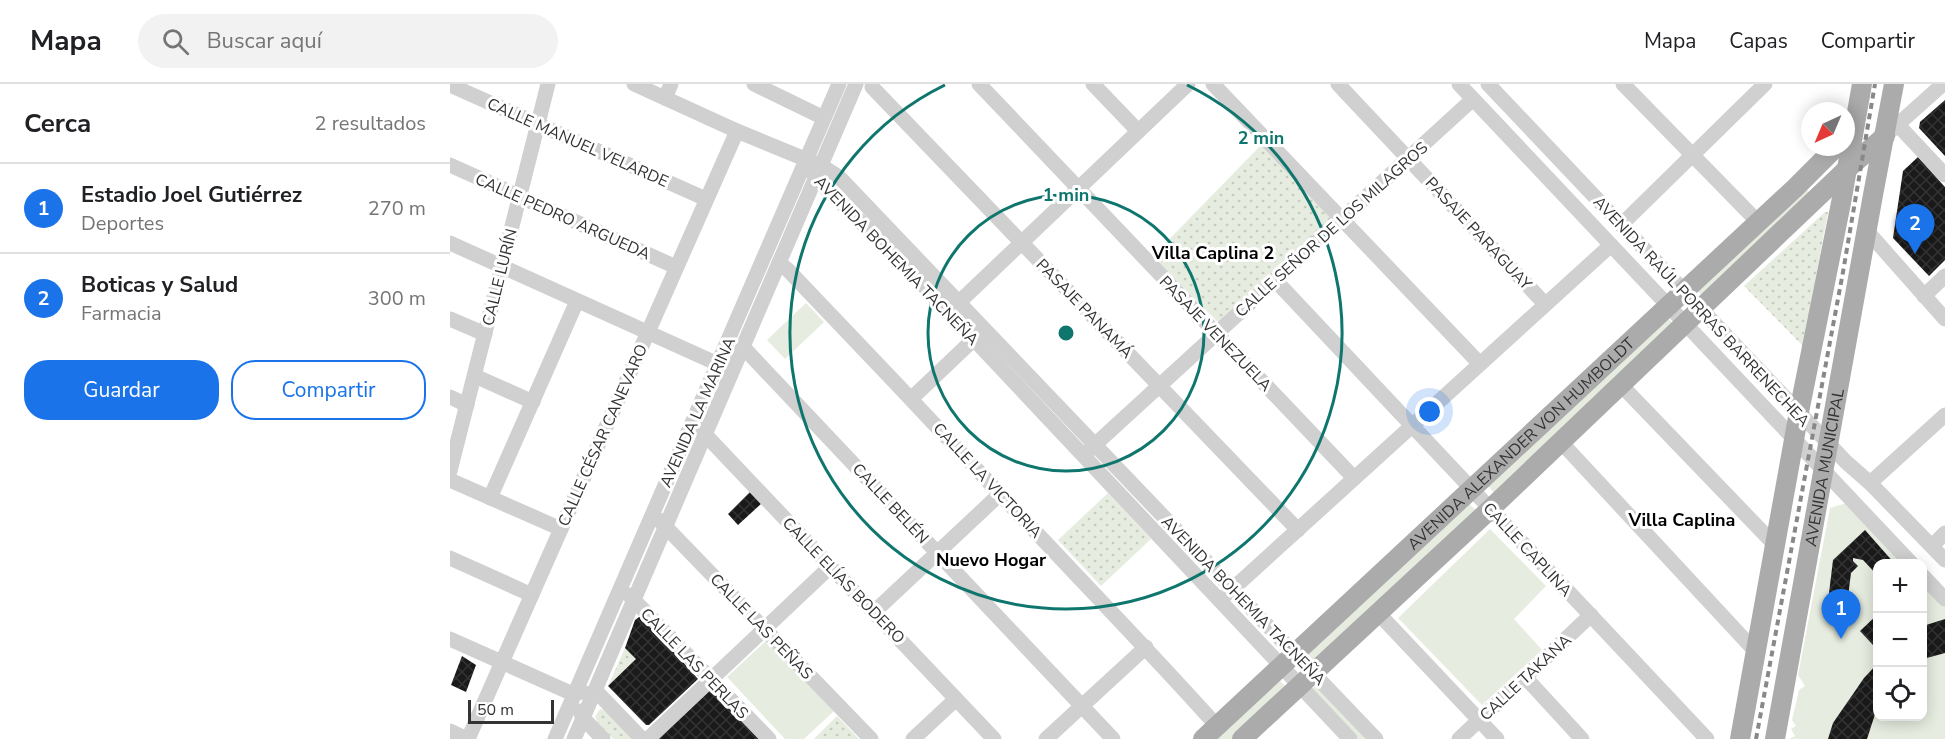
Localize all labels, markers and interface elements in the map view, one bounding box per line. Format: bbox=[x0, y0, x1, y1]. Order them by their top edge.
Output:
search box bbox=[138, 14, 558, 68]
text: Mapa bbox=[30, 22, 102, 60]
icon: search bbox=[159, 25, 192, 58]
text: Buscar aquí bbox=[207, 26, 322, 56]
text: Mapa bbox=[1644, 27, 1696, 55]
text: Capas bbox=[1729, 27, 1788, 55]
text: Compartir bbox=[1821, 27, 1915, 55]
street label: CALLE MANUEL VELARDE bbox=[483, 93, 672, 193]
north arrow bbox=[1801, 102, 1855, 156]
text: Cerca bbox=[24, 106, 91, 141]
text: 2 resultados bbox=[315, 110, 426, 137]
text: 2 min bbox=[1238, 126, 1284, 150]
street label: CALLE SEÑOR DE LOS MILAGROS bbox=[1230, 137, 1433, 322]
street label: CALLE PEDRO ARGUEDA bbox=[472, 168, 654, 266]
street label: AVENIDA BOHEMIA TACNEÑA bbox=[809, 171, 984, 351]
street label: PASAJE PARAGUAY bbox=[1420, 172, 1537, 295]
text: Estadio Joel Gutiérrez bbox=[81, 180, 302, 210]
text: 1 min bbox=[1043, 183, 1089, 207]
street label: AVENIDA RAÚL PORRAS BARRENECHEA bbox=[1588, 192, 1815, 432]
text: 1 bbox=[38, 195, 50, 222]
text: 270 m bbox=[368, 195, 426, 222]
pin: 2 bbox=[1896, 204, 1934, 254]
text: Deportes bbox=[81, 210, 164, 237]
street label: CALLE LURÍN bbox=[477, 226, 523, 328]
district label: Villa Caplina 2 bbox=[1151, 241, 1274, 265]
street label: PASAJE PANAMÁ bbox=[1031, 254, 1138, 363]
text: Boticas y Salud bbox=[81, 270, 238, 300]
street label: PASAJE VENEZUELA bbox=[1154, 271, 1277, 397]
text: 2 bbox=[38, 285, 50, 312]
text: 300 m bbox=[368, 285, 426, 312]
text: Farmacia bbox=[81, 300, 162, 327]
centre of rings bbox=[1056, 323, 1076, 343]
street label: AVENIDA LA MARINA bbox=[655, 333, 741, 491]
street label: AVENIDA ALEXANDER VON HUMBOLDT bbox=[1403, 333, 1640, 555]
street label: CALLE CÉSAR CANEVARO bbox=[553, 341, 653, 530]
button: Guardar bbox=[24, 360, 219, 420]
button: Compartir bbox=[231, 360, 426, 420]
street label: AVENIDA MUNICIPAL bbox=[1800, 386, 1850, 548]
your location bbox=[1415, 397, 1444, 426]
street label: CALLE LA VICTORIA bbox=[928, 418, 1047, 543]
street label: CALLE BELÉN bbox=[847, 459, 933, 549]
street label: CALLE CAPLINA bbox=[1478, 498, 1577, 602]
district label: Villa Caplina bbox=[1628, 508, 1735, 532]
street label: AVENIDA BOHEMIA TACNEÑA bbox=[1156, 511, 1331, 691]
street label: CALLE ELÍAS BODERO bbox=[777, 513, 909, 649]
district label: Nuevo Hogar bbox=[936, 548, 1046, 572]
map controls bbox=[1873, 559, 1927, 721]
button: + bbox=[1873, 559, 1927, 613]
street label: CALLE LAS PEÑAS bbox=[705, 569, 818, 685]
pin: 1 bbox=[1822, 590, 1860, 639]
street label: CALLE LAS PERLAS bbox=[635, 603, 753, 724]
button: − bbox=[1873, 613, 1927, 667]
street label: CALLE TAKANA bbox=[1475, 629, 1576, 726]
button: locate bbox=[1873, 667, 1927, 721]
scale bar bbox=[468, 697, 554, 724]
text: 50 m bbox=[477, 699, 514, 721]

